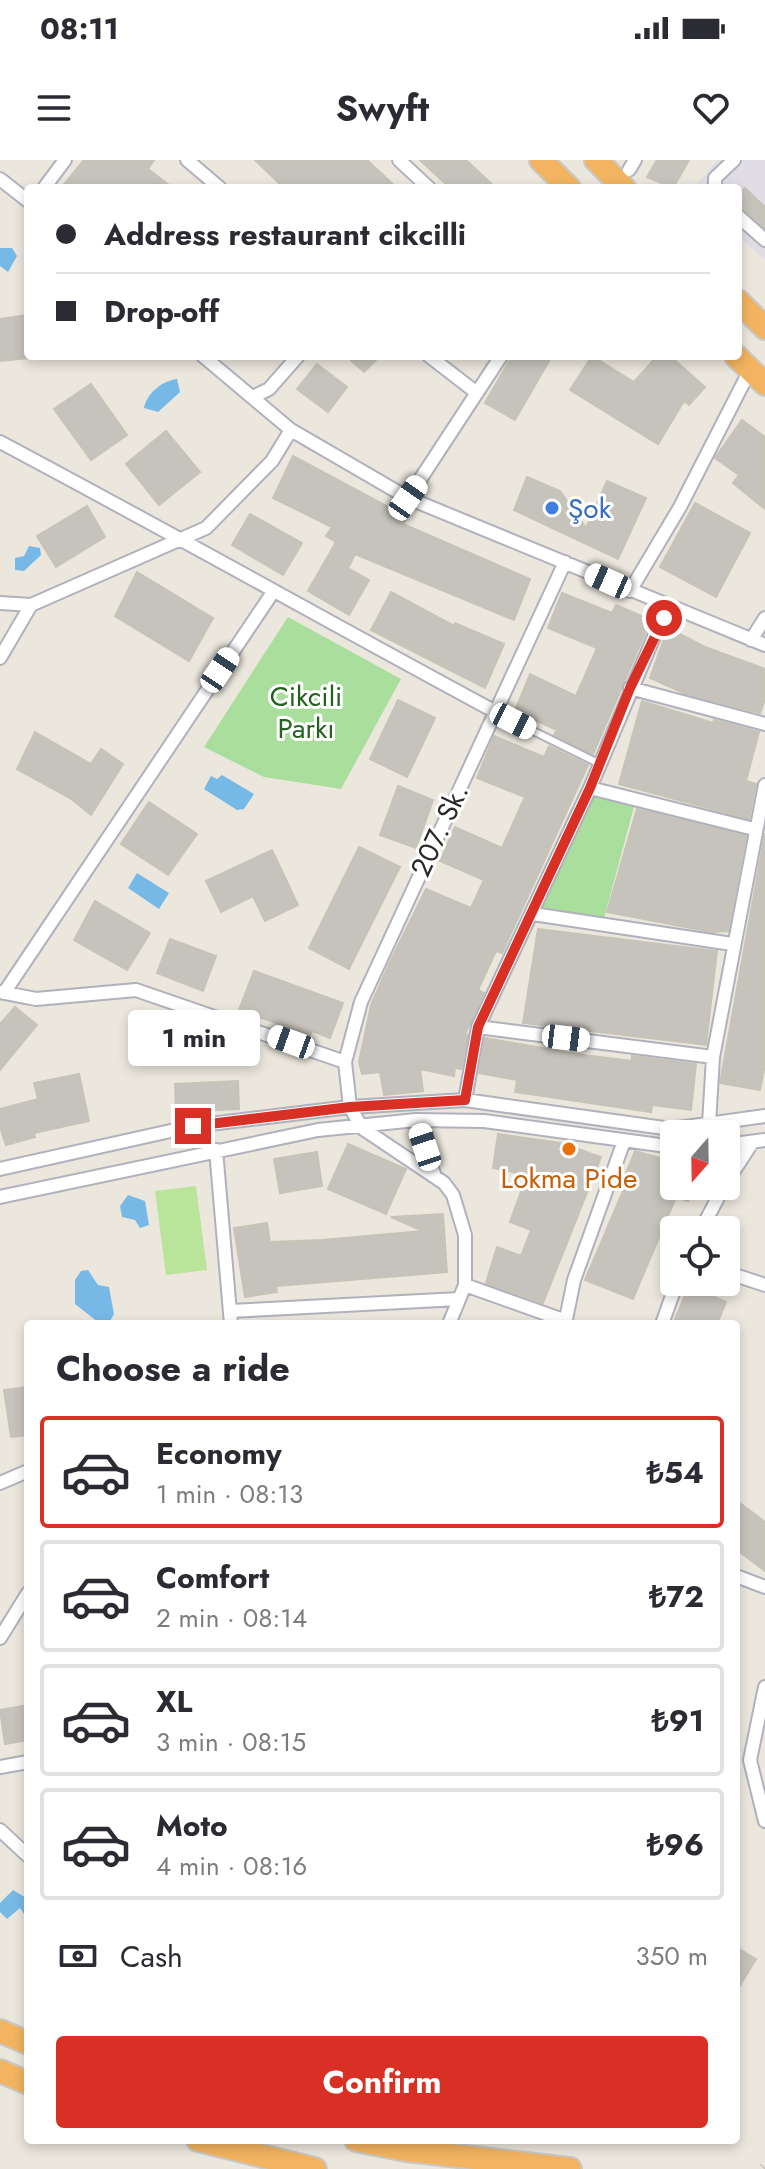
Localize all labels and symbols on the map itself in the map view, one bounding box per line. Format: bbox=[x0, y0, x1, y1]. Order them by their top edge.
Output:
car bbox=[384, 471, 432, 525]
place label: Şok bbox=[568, 488, 612, 529]
marker: Şok bbox=[543, 499, 561, 517]
car bbox=[581, 560, 635, 602]
route start bbox=[646, 600, 682, 636]
car bbox=[197, 643, 243, 697]
park label: Cikcili Parkı bbox=[270, 676, 342, 749]
car bbox=[486, 699, 540, 743]
street label: 207. Sk. bbox=[400, 777, 479, 883]
callout: 1 min bbox=[127, 1010, 259, 1066]
car bbox=[264, 1023, 318, 1061]
car bbox=[541, 1023, 591, 1053]
route end bbox=[175, 1108, 211, 1144]
car bbox=[406, 1120, 444, 1174]
north arrow bbox=[660, 1120, 740, 1200]
marker: Lokma Pide bbox=[560, 1140, 578, 1158]
place label: Lokma Pide bbox=[501, 1158, 637, 1199]

